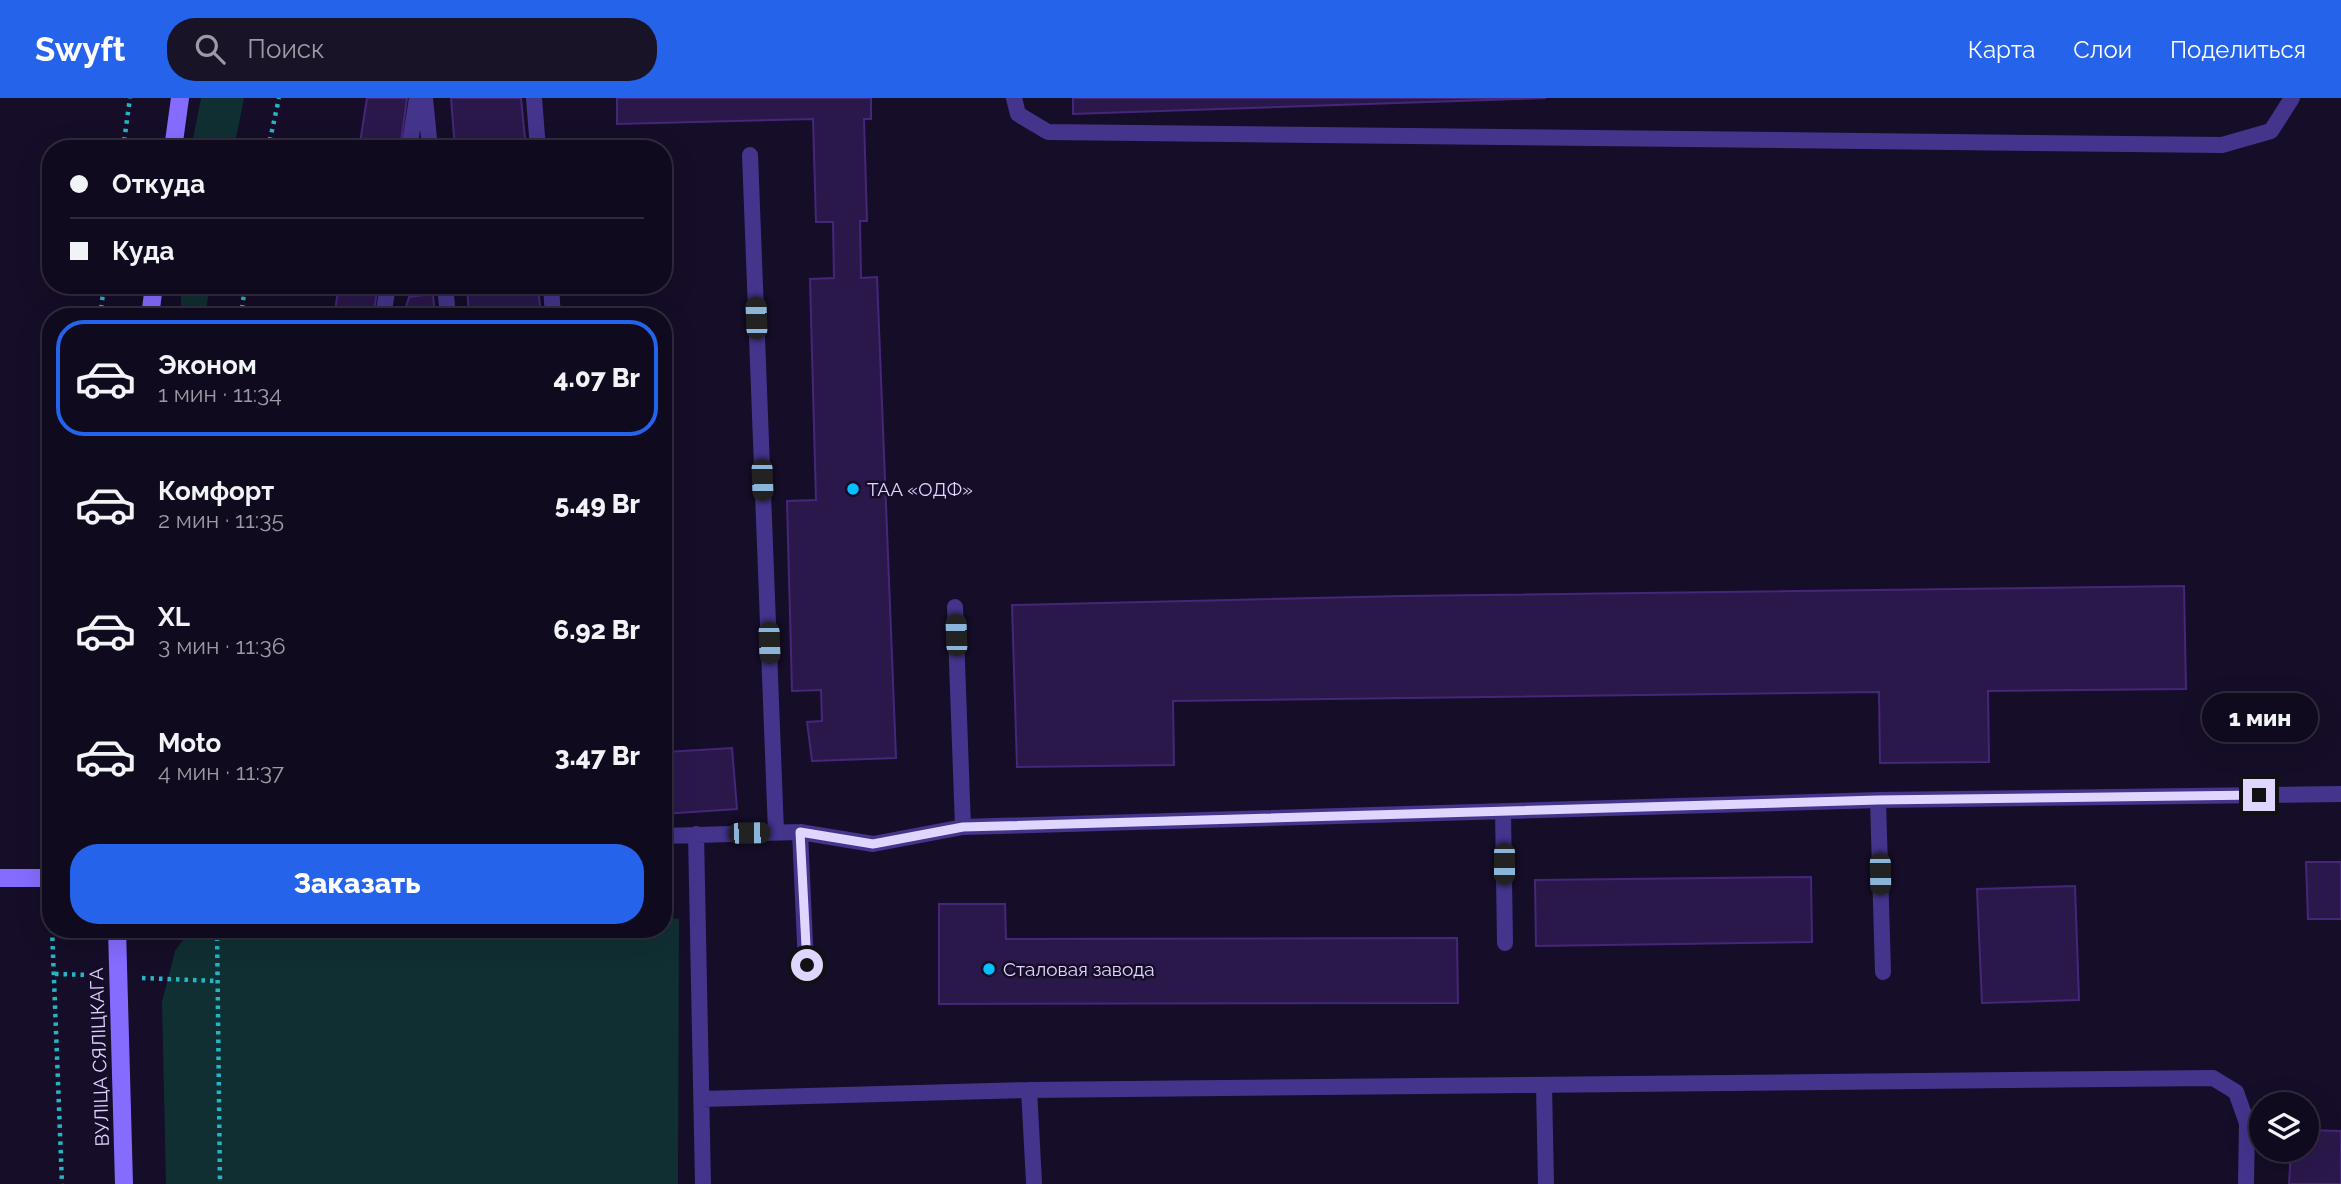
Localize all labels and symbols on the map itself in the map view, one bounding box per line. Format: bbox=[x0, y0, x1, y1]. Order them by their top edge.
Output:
car bbox=[745, 297, 768, 339]
car bbox=[751, 459, 774, 501]
place label: ТАА «ОДФ» bbox=[867, 478, 973, 500]
marker: ТАА «ОДФ» bbox=[845, 481, 861, 497]
car bbox=[945, 614, 968, 656]
car bbox=[758, 622, 781, 664]
callout: 1 мин bbox=[2201, 694, 2317, 742]
route end bbox=[2243, 779, 2275, 811]
car bbox=[728, 822, 771, 844]
car bbox=[1494, 843, 1515, 885]
car bbox=[1870, 853, 1891, 895]
route start bbox=[791, 949, 823, 981]
place label: Сталовая завода bbox=[1003, 958, 1155, 980]
marker: Сталовая завода bbox=[981, 961, 997, 977]
street label: ВУЛІЦА СЯЛІЦКАГА bbox=[85, 967, 113, 1147]

